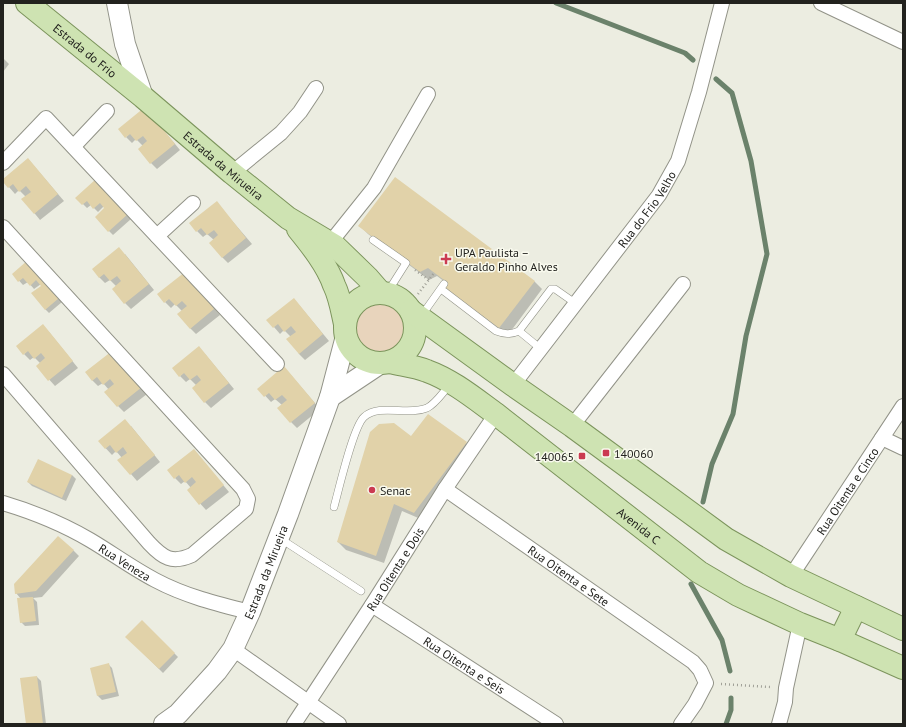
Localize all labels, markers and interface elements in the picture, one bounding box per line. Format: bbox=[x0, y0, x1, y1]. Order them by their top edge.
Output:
street label: Estrada do Frio bbox=[50, 20, 120, 80]
street label: Estrada da Mirueira bbox=[181, 128, 267, 203]
street label: Rua do Frio Velho bbox=[614, 168, 679, 250]
place label: UPA Paulista – Geraldo Pinho Alves bbox=[455, 245, 558, 274]
marker: UPA Paulista – Geraldo Pinho Alves bbox=[440, 253, 452, 265]
street label: Rua Oitenta e Cinco bbox=[813, 444, 881, 537]
place label: 140060 bbox=[614, 446, 654, 461]
marker: 140060 bbox=[601, 448, 611, 458]
place label: 140065 bbox=[535, 449, 574, 464]
marker: 140065 bbox=[577, 451, 587, 461]
place label: Senac bbox=[380, 483, 411, 498]
marker: Senac bbox=[367, 485, 377, 495]
street label: Avenida C bbox=[614, 504, 664, 547]
street label: Estrada da Mirueira bbox=[240, 523, 290, 621]
street label: Rua Oitenta e Dois bbox=[363, 524, 427, 613]
street label: Rua Veneza bbox=[96, 540, 153, 584]
street label: Rua Oitenta e Sete bbox=[525, 542, 612, 609]
street label: Rua Oitenta e Seis bbox=[421, 633, 508, 697]

